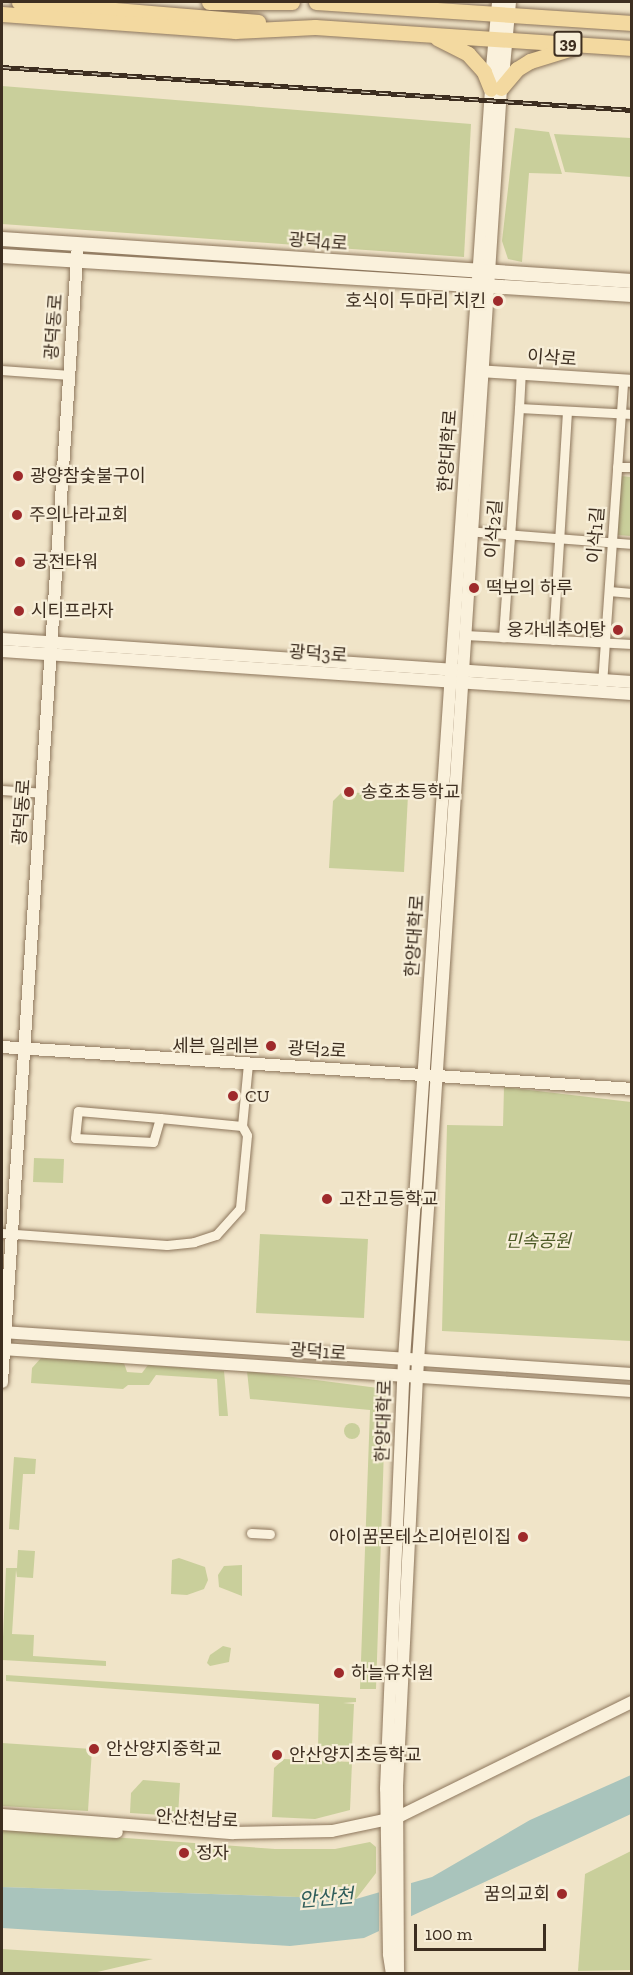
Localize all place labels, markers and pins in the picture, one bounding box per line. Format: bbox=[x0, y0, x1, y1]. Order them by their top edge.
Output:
place label: 호식이 두마리 치킨 bbox=[345, 290, 486, 312]
marker: 호식이 두마리 치킨 bbox=[491, 294, 505, 308]
place label: 광양참숯불구이 bbox=[30, 465, 146, 487]
marker: 광양참숯불구이 bbox=[11, 469, 25, 483]
place label: 주의나라교회 bbox=[29, 504, 128, 526]
marker: 주의나라교회 bbox=[10, 508, 24, 522]
place label: 궁전타워 bbox=[32, 551, 98, 573]
marker: 궁전타워 bbox=[13, 555, 27, 569]
place label: 떡보의 하루 bbox=[486, 577, 573, 599]
marker: 떡보의 하루 bbox=[467, 581, 481, 595]
place label: 시티프라자 bbox=[31, 600, 114, 622]
marker: 시티프라자 bbox=[12, 604, 26, 618]
place label: 웅가네추어탕 bbox=[507, 619, 606, 641]
marker: 웅가네추어탕 bbox=[611, 623, 625, 637]
place label: 송호초등학교 bbox=[361, 781, 460, 803]
marker: 송호초등학교 bbox=[342, 785, 356, 799]
place label: 세븐 일레븐 bbox=[172, 1035, 259, 1057]
marker: 세븐 일레븐 bbox=[264, 1039, 278, 1053]
place label: CU bbox=[245, 1085, 270, 1107]
marker: CU bbox=[226, 1089, 240, 1103]
place label: 고잔고등학교 bbox=[339, 1188, 438, 1210]
marker: 고잔고등학교 bbox=[320, 1192, 334, 1206]
place label: 아이꿈몬테소리어린이집 bbox=[329, 1526, 511, 1548]
marker: 아이꿈몬테소리어린이집 bbox=[516, 1530, 530, 1544]
place label: 하늘유치원 bbox=[351, 1662, 434, 1684]
marker: 하늘유치원 bbox=[332, 1666, 346, 1680]
place label: 안산양지중학교 bbox=[106, 1738, 222, 1760]
marker: 안산양지중학교 bbox=[87, 1742, 101, 1756]
place label: 안산양지초등학교 bbox=[289, 1744, 421, 1766]
marker: 안산양지초등학교 bbox=[270, 1748, 284, 1762]
place label: 정자 bbox=[196, 1842, 229, 1864]
marker: 정자 bbox=[177, 1846, 191, 1860]
place label: 꿈의교회 bbox=[484, 1883, 550, 1905]
marker: 꿈의교회 bbox=[555, 1887, 569, 1901]

